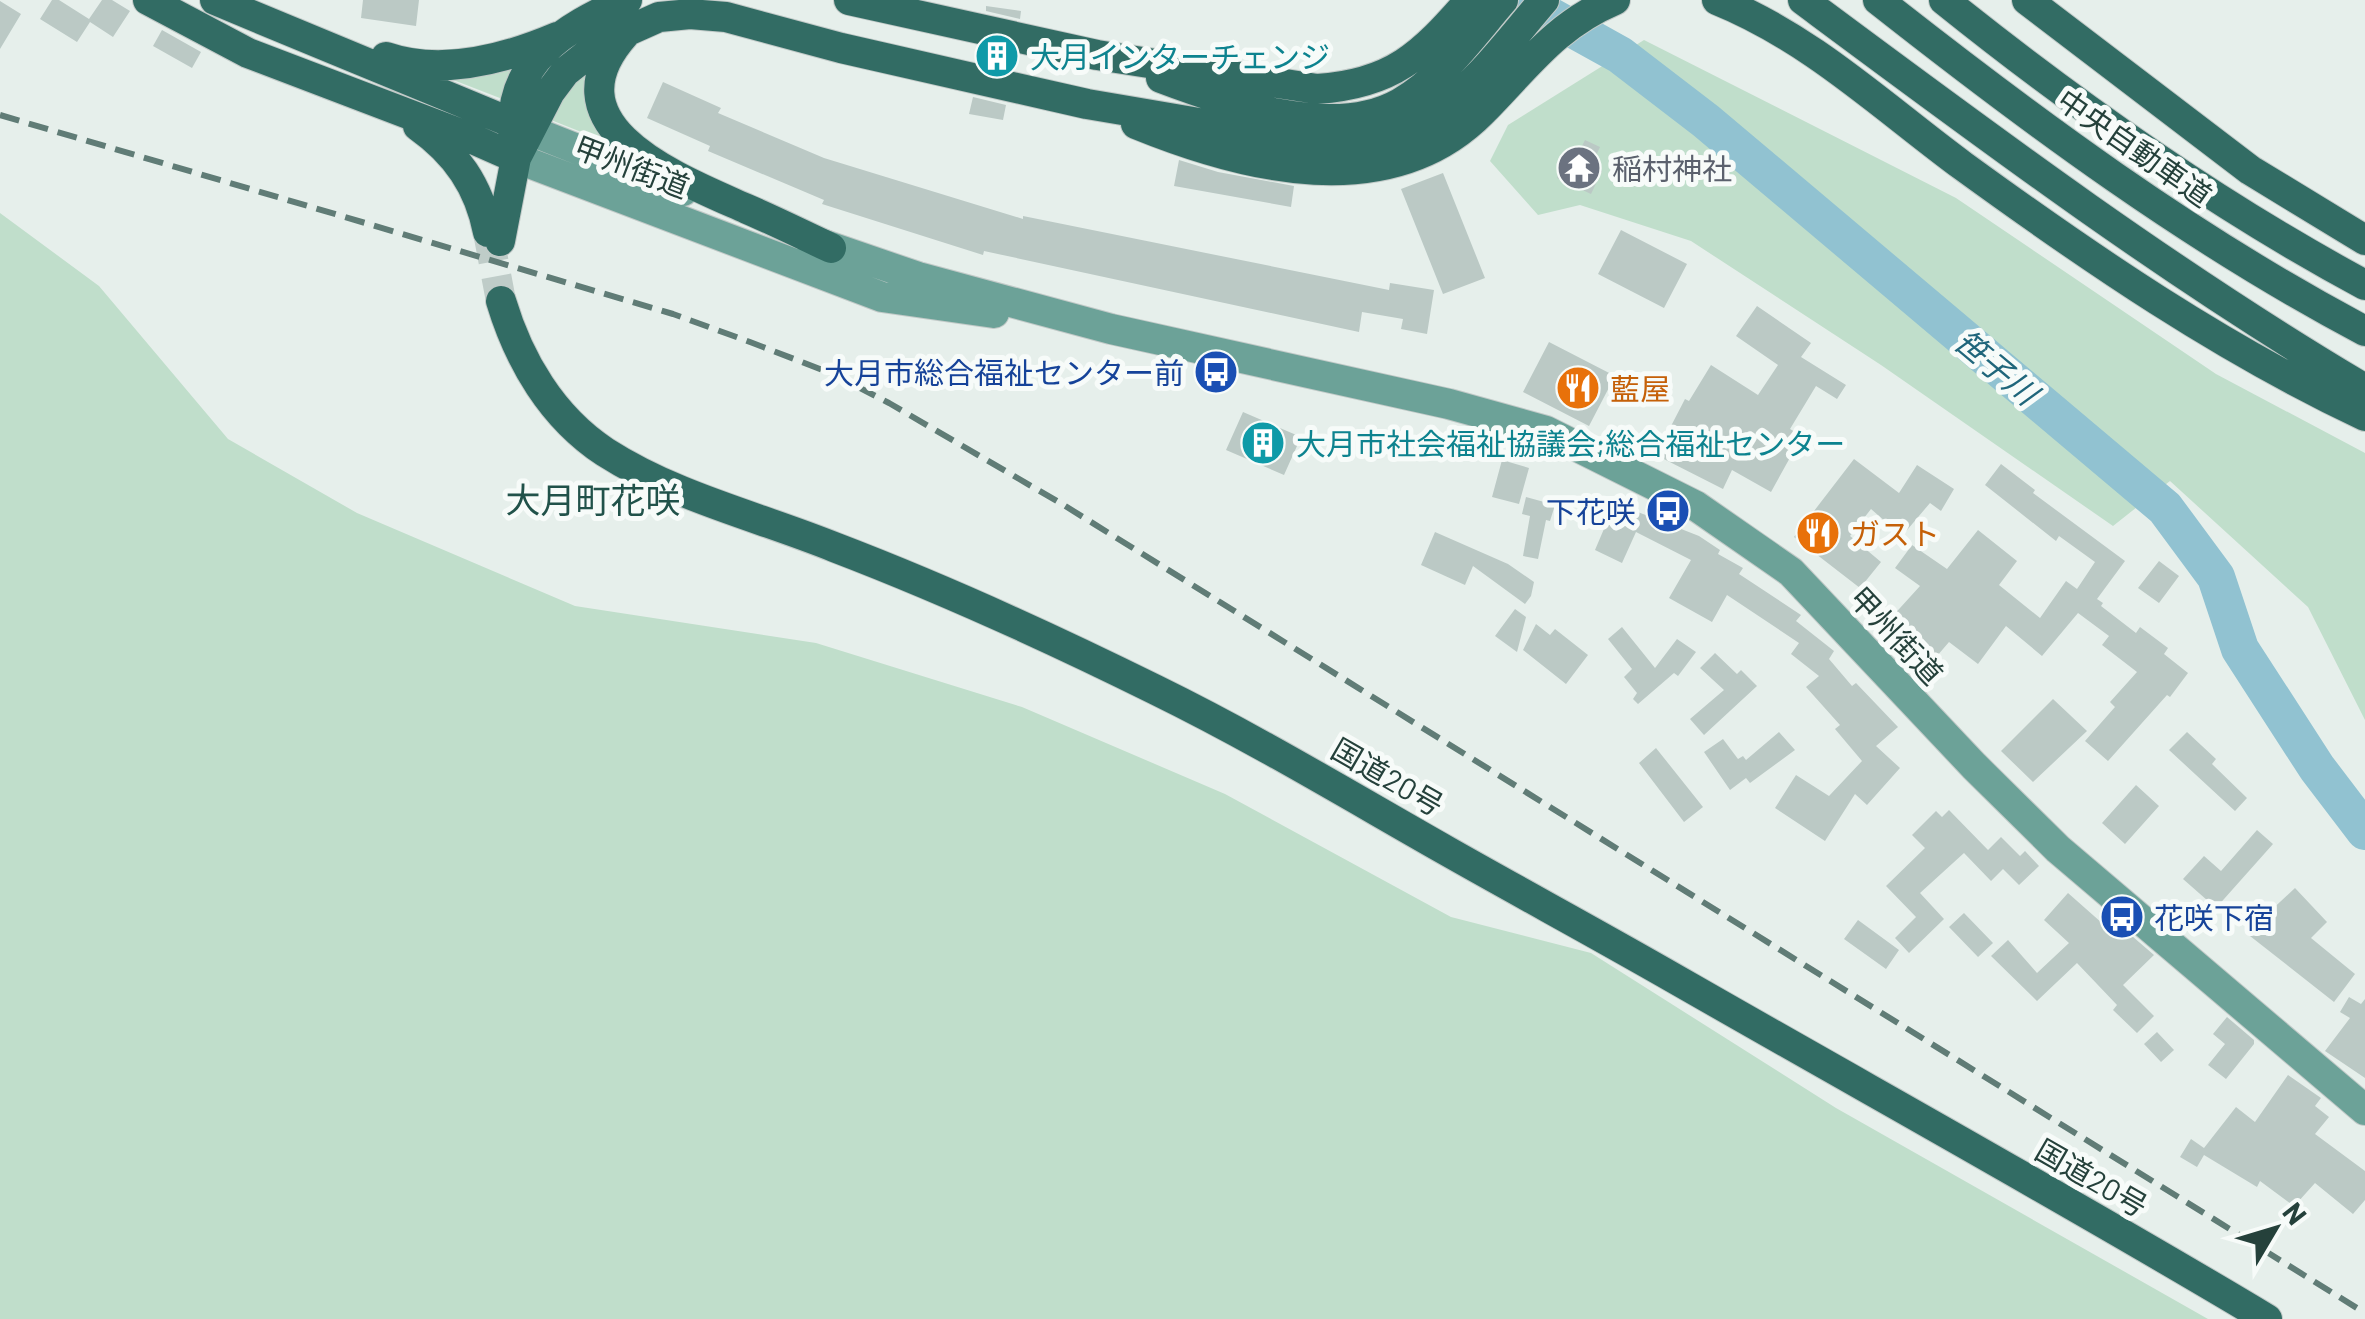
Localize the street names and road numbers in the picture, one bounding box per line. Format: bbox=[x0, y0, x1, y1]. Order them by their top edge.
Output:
street label: 中央自動車道 bbox=[2051, 81, 2219, 213]
street label: 甲州街道 bbox=[570, 128, 694, 204]
street label: 甲州街道 bbox=[1843, 579, 1951, 691]
street label: 国道20号 bbox=[1326, 730, 1450, 822]
street label: 国道20号 bbox=[2030, 1131, 2154, 1223]

